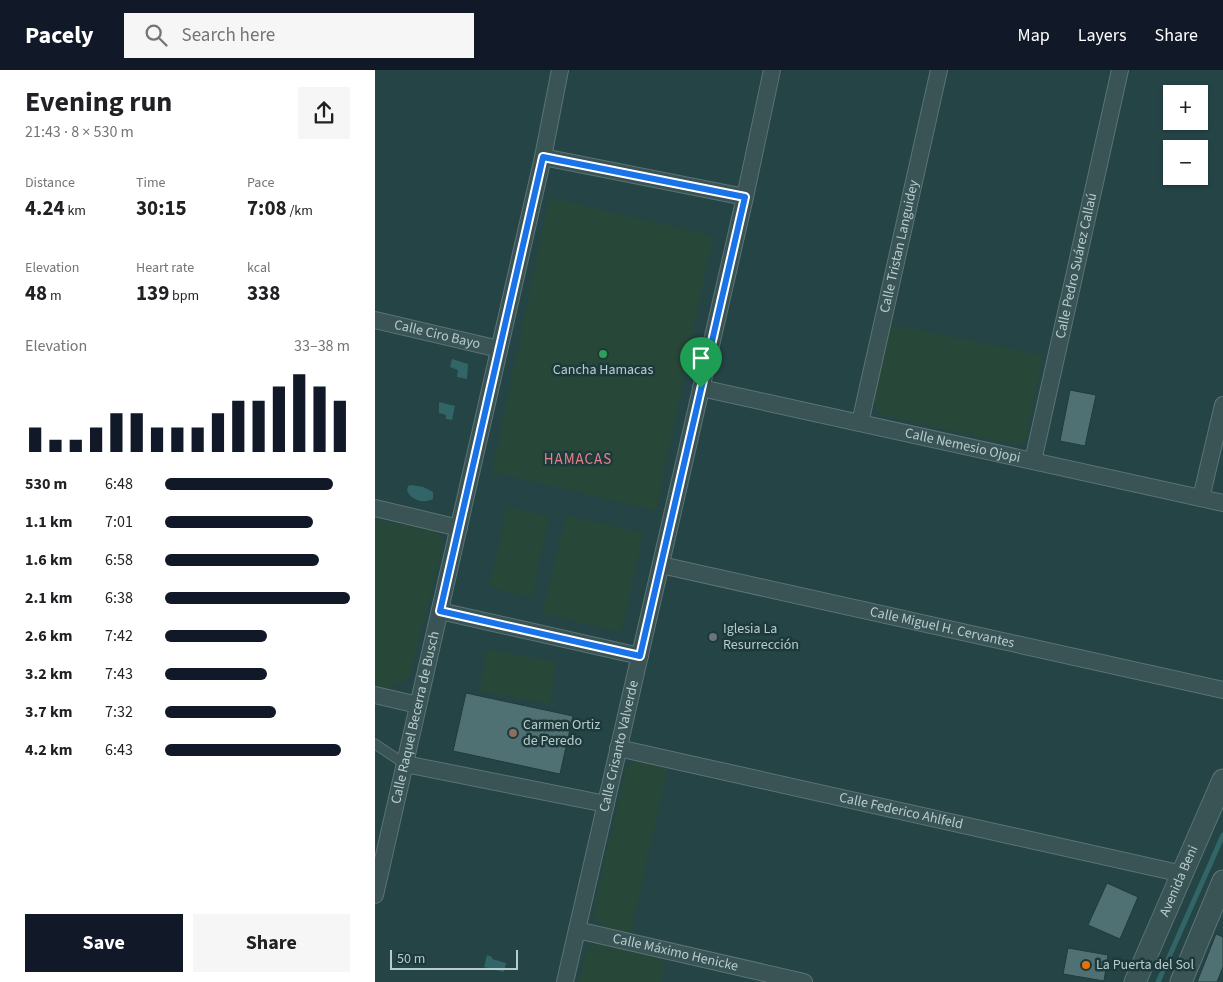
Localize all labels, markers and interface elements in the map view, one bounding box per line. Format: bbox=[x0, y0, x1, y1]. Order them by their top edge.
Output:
search box bbox=[124, 13, 474, 58]
text: Pacely bbox=[25, 18, 94, 53]
icon: search bbox=[142, 21, 170, 49]
text: Search here bbox=[182, 22, 275, 49]
text: Map bbox=[1018, 23, 1050, 48]
text: Layers bbox=[1078, 23, 1127, 48]
text: Share bbox=[1155, 23, 1198, 48]
text: Evening run bbox=[25, 82, 172, 122]
map controls bbox=[1163, 85, 1208, 185]
button: + bbox=[1163, 85, 1208, 130]
button: share bbox=[298, 87, 350, 139]
text: 21:43 · 8 × 530 m bbox=[25, 121, 134, 143]
button: − bbox=[1163, 140, 1208, 185]
text: Distance bbox=[25, 173, 75, 193]
text: Time bbox=[136, 173, 166, 193]
text: Pace bbox=[247, 173, 274, 193]
street label: Calle Tristan Languidey bbox=[875, 177, 924, 315]
street label: Calle Pedro Suárez Callaú bbox=[1051, 191, 1102, 341]
text: 4.24 bbox=[25, 193, 65, 223]
text: 30:15 bbox=[136, 193, 187, 223]
text: 7:08 bbox=[247, 193, 287, 223]
text: km bbox=[65, 201, 86, 221]
text: /km bbox=[287, 201, 313, 221]
text: Elevation bbox=[25, 258, 80, 278]
text: Heart rate bbox=[136, 258, 194, 278]
text: kcal bbox=[247, 258, 271, 278]
text: 48 bbox=[25, 278, 47, 308]
text: 139 bbox=[136, 278, 169, 308]
text: 338 bbox=[247, 278, 280, 308]
text: m bbox=[47, 286, 62, 306]
text: bpm bbox=[169, 286, 199, 306]
street label: Calle Ciro Bayo bbox=[392, 315, 482, 354]
text: Elevation bbox=[25, 335, 87, 357]
text: 33–38 m bbox=[294, 335, 350, 357]
pin bbox=[680, 337, 722, 388]
icon: arrive bbox=[687, 344, 715, 372]
marker: Cancha Hamacas bbox=[597, 348, 609, 360]
place label: Cancha Hamacas bbox=[553, 360, 653, 380]
street label: Calle Nemesio Ojopi bbox=[903, 423, 1022, 468]
district label: HAMACAS bbox=[544, 449, 612, 470]
text: 530 m bbox=[25, 473, 67, 495]
text: 6:48 bbox=[105, 473, 133, 495]
text: 1.1 km bbox=[25, 511, 72, 533]
text: 7:01 bbox=[105, 511, 133, 533]
text: 1.6 km bbox=[25, 549, 72, 571]
text: 6:58 bbox=[105, 549, 133, 571]
text: 2.1 km bbox=[25, 587, 72, 609]
text: 6:38 bbox=[105, 587, 133, 609]
street label: Calle Miguel H. Cervantes bbox=[868, 602, 1016, 653]
place label: Iglesia La Resurrección bbox=[723, 619, 799, 655]
text: 2.6 km bbox=[25, 625, 72, 647]
text: 7:42 bbox=[105, 625, 133, 647]
street label: Calle Raquel Becerra de Busch bbox=[386, 629, 445, 806]
marker: Iglesia La Resurrección bbox=[707, 631, 719, 643]
text: 3.2 km bbox=[25, 663, 72, 685]
text: 7:43 bbox=[105, 663, 133, 685]
street label: Calle Crisanto Valverde bbox=[594, 678, 644, 814]
text: 3.7 km bbox=[25, 701, 72, 723]
text: 7:32 bbox=[105, 701, 133, 723]
place label: Carmen Ortiz de Peredo bbox=[523, 715, 600, 751]
marker: Carmen Ortiz de Peredo bbox=[507, 727, 519, 739]
text: 4.2 km bbox=[25, 739, 72, 761]
text: 6:43 bbox=[105, 739, 133, 761]
street label: Calle Federico Ahlfeld bbox=[837, 788, 965, 835]
street label: Avenida Beni bbox=[1155, 842, 1203, 920]
button: Save bbox=[25, 914, 183, 972]
button: Share bbox=[193, 914, 350, 972]
street label: Calle Máximo Henicke bbox=[611, 928, 740, 977]
scale bar bbox=[390, 947, 517, 970]
text: 50 m bbox=[397, 949, 425, 969]
place label: La Puerta del Sol bbox=[1096, 955, 1194, 975]
marker: La Puerta del Sol bbox=[1080, 959, 1092, 971]

